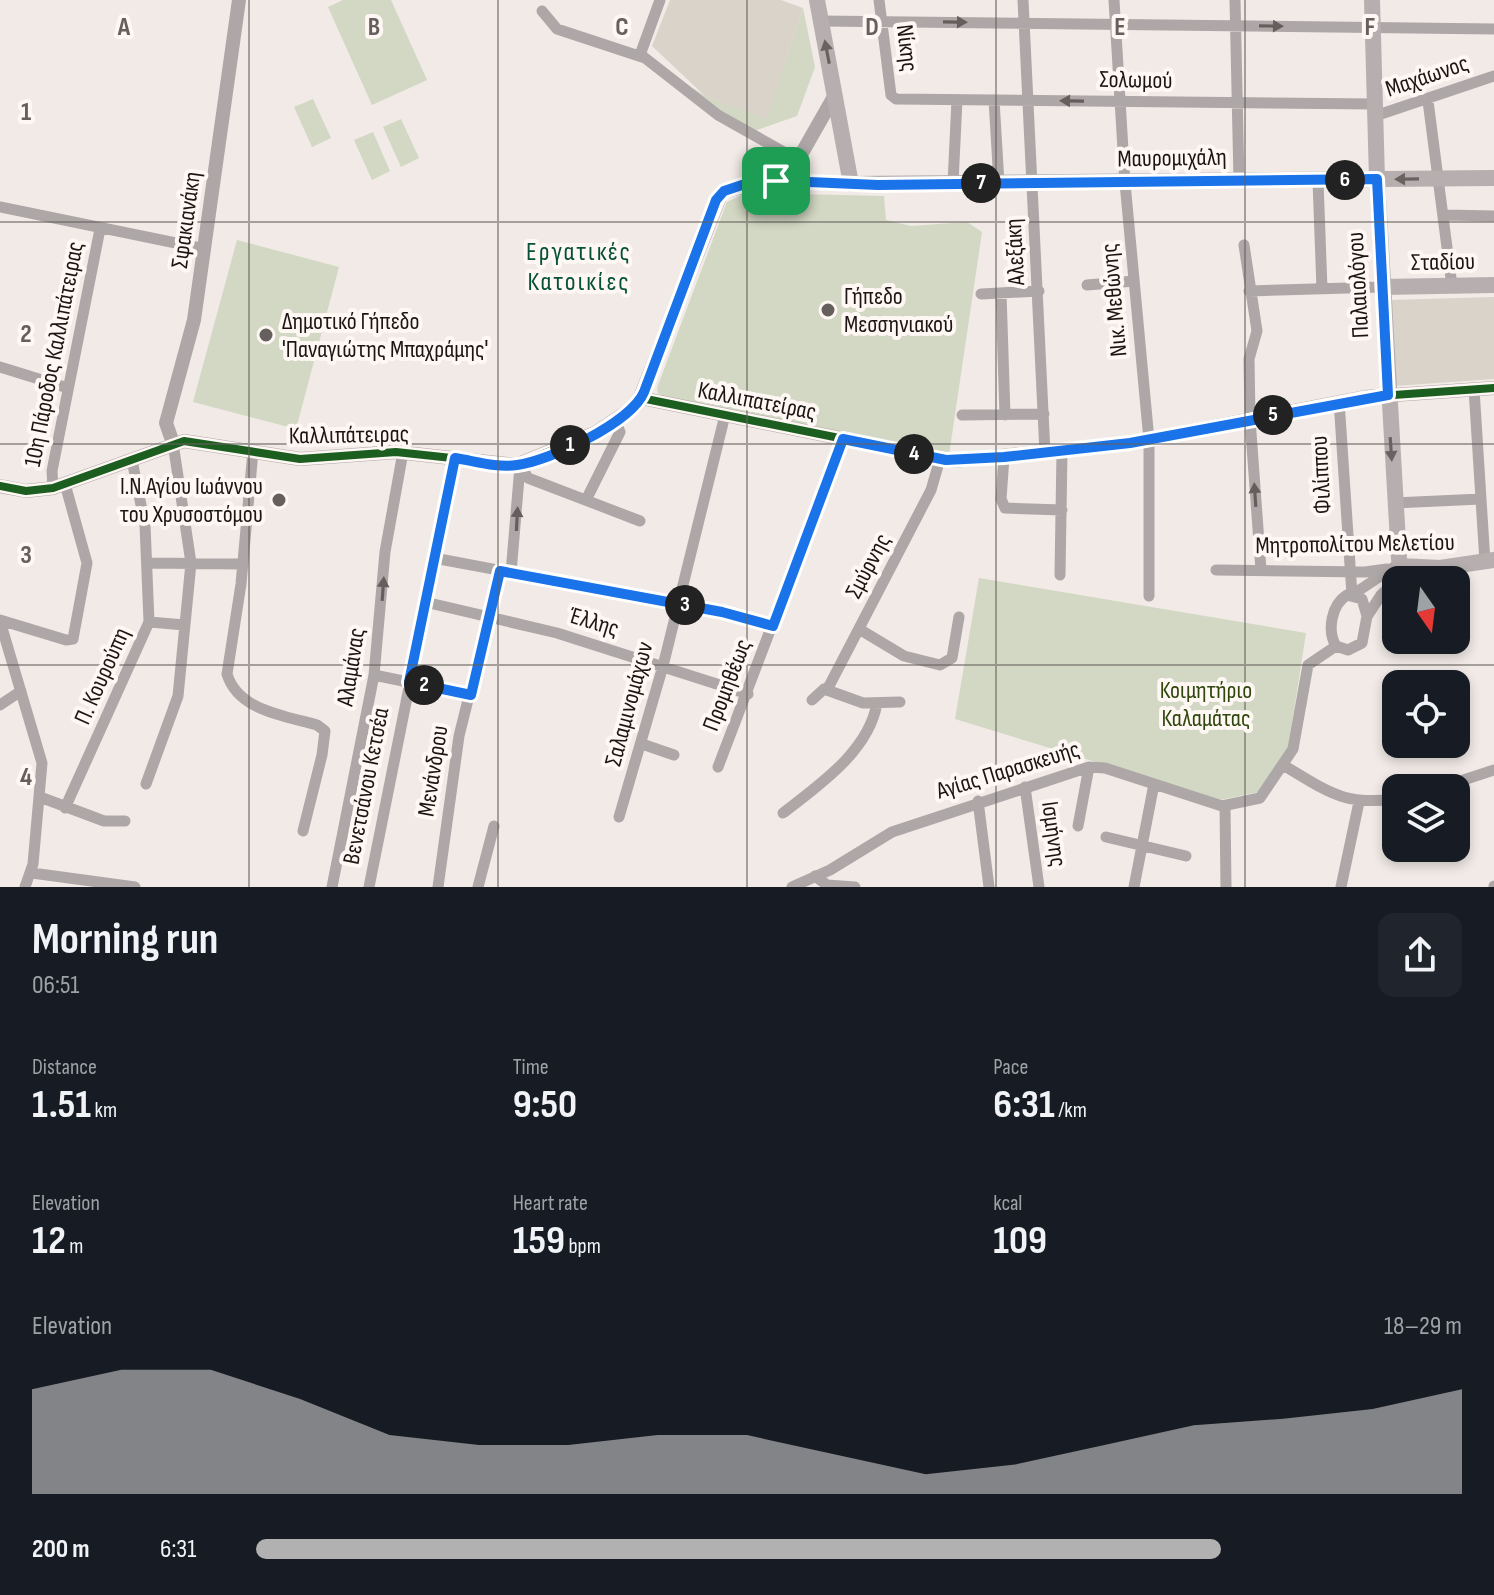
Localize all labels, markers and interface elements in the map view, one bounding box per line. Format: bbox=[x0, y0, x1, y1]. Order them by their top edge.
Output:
text: A bbox=[117, 12, 131, 43]
text: B bbox=[368, 12, 380, 43]
text: C bbox=[615, 12, 629, 43]
text: D bbox=[865, 12, 879, 43]
text: E bbox=[1114, 12, 1126, 43]
text: F bbox=[1365, 12, 1376, 43]
one-way arrow bbox=[943, 16, 968, 28]
one-way arrow bbox=[1259, 20, 1284, 32]
street label: Νίκης bbox=[890, 23, 924, 73]
one-way arrow bbox=[820, 39, 832, 64]
street label: Μαχάωνος bbox=[1382, 48, 1472, 104]
street label: Σολωμού bbox=[1099, 65, 1173, 95]
one-way arrow bbox=[1059, 95, 1084, 107]
text: 1 bbox=[21, 97, 31, 128]
street label: Μαυρομιχάλη bbox=[1117, 143, 1227, 173]
pin bbox=[742, 147, 810, 215]
icon: arrive bbox=[754, 159, 798, 203]
pin: 6 bbox=[1325, 160, 1365, 200]
pin: 7 bbox=[961, 163, 1001, 203]
text: 6 bbox=[1340, 166, 1350, 193]
text: 7 bbox=[976, 169, 986, 196]
street label: Σφακιανάκη bbox=[165, 170, 207, 270]
one-way arrow bbox=[1394, 173, 1419, 185]
street label: Αλεξάκη bbox=[999, 218, 1031, 287]
street label: Παλαιολόγου bbox=[1341, 231, 1375, 339]
district label: Εργατικές Κατοικίες bbox=[526, 237, 632, 298]
street label: 10η Πάροδος Καλλιπάτειρας bbox=[18, 239, 90, 469]
street label: Νικ. Μεθώνης bbox=[1095, 242, 1133, 358]
street label: Σταδίου bbox=[1411, 247, 1475, 277]
place label: Γήπεδο Μεσσηνιακού bbox=[844, 282, 953, 339]
marker: Γήπεδο Μεσσηνιακού bbox=[819, 301, 837, 319]
place label: Δημοτικό Γήπεδο 'Παναγιώτης Μπαχράμης' bbox=[282, 307, 488, 364]
text: 2 bbox=[20, 319, 32, 350]
marker: Δημοτικό Γήπεδο 'Παναγιώτης Μπαχράμης' bbox=[257, 326, 275, 344]
street label: Καλλιπατείρας bbox=[695, 375, 819, 427]
pin: 5 bbox=[1253, 395, 1293, 435]
text: 5 bbox=[1268, 401, 1278, 428]
street label: Καλλιπάτειρας bbox=[289, 419, 409, 451]
pin: 1 bbox=[550, 425, 590, 465]
text: 1 bbox=[566, 431, 574, 458]
pin: 4 bbox=[894, 434, 934, 474]
street label: Φιλίππου bbox=[1304, 435, 1338, 515]
one-way arrow bbox=[1385, 437, 1398, 462]
text: 4 bbox=[909, 440, 919, 467]
place label: Ι.Ν.Αγίου Ιωάννου του Χρυσοστόμου bbox=[120, 472, 263, 529]
one-way arrow bbox=[1248, 482, 1261, 507]
marker: Ι.Ν.Αγίου Ιωάννου του Χρυσοστόμου bbox=[270, 491, 288, 509]
one-way arrow bbox=[511, 506, 524, 531]
street label: Μητροπολίτου Μελετίου bbox=[1255, 528, 1455, 560]
street label: Σμύρνης bbox=[839, 529, 897, 603]
text: 3 bbox=[20, 540, 32, 571]
north arrow bbox=[1382, 566, 1470, 654]
map controls bbox=[1382, 566, 1470, 862]
one-way arrow bbox=[377, 577, 390, 602]
pin: 3 bbox=[665, 585, 705, 625]
text: 3 bbox=[680, 591, 690, 618]
street label: Έλλης bbox=[565, 600, 622, 643]
street label: Π. Κουρούπη bbox=[68, 623, 136, 729]
street label: Αλαμάνας bbox=[330, 626, 371, 709]
street label: Προμηθέως bbox=[696, 635, 758, 735]
street label: Σαλαμινομάχων bbox=[599, 639, 659, 769]
pin: 2 bbox=[404, 665, 444, 705]
button: locate bbox=[1382, 670, 1470, 758]
text: 2 bbox=[419, 671, 429, 698]
park label: Κοιμητήριο Καλαμάτας bbox=[1160, 676, 1252, 733]
street label: Βενετσάνου Κετσέα bbox=[337, 705, 395, 867]
street label: Μενάνδρου bbox=[411, 723, 455, 819]
street label: Αγίας Παρασκευής bbox=[932, 734, 1083, 806]
text: 4 bbox=[20, 762, 32, 793]
button: layers bbox=[1382, 774, 1470, 862]
street label: Ισμήνης bbox=[1035, 799, 1073, 869]
text: Morning run bbox=[32, 913, 218, 966]
button: share bbox=[1378, 913, 1462, 997]
text: 06:51 bbox=[32, 970, 79, 1001]
text: Distance bbox=[32, 1054, 97, 1081]
text: Time bbox=[513, 1054, 549, 1081]
text: Pace bbox=[993, 1054, 1028, 1081]
text: 1.51 bbox=[32, 1081, 91, 1129]
text: 9:50 bbox=[513, 1081, 577, 1129]
text: 6:31 bbox=[993, 1081, 1055, 1129]
text: km bbox=[91, 1097, 117, 1124]
text: /km bbox=[1055, 1097, 1087, 1124]
text: Elevation bbox=[32, 1190, 100, 1217]
text: Heart rate bbox=[513, 1190, 588, 1217]
text: kcal bbox=[993, 1190, 1022, 1217]
text: 12 bbox=[32, 1217, 66, 1265]
text: 159 bbox=[513, 1217, 565, 1265]
text: 109 bbox=[993, 1217, 1047, 1265]
text: m bbox=[66, 1233, 83, 1260]
text: bpm bbox=[565, 1233, 601, 1260]
text: Elevation bbox=[32, 1311, 112, 1342]
text: 18–29 m bbox=[1384, 1311, 1462, 1342]
text: 200 m bbox=[32, 1534, 89, 1565]
text: 6:31 bbox=[160, 1534, 196, 1565]

